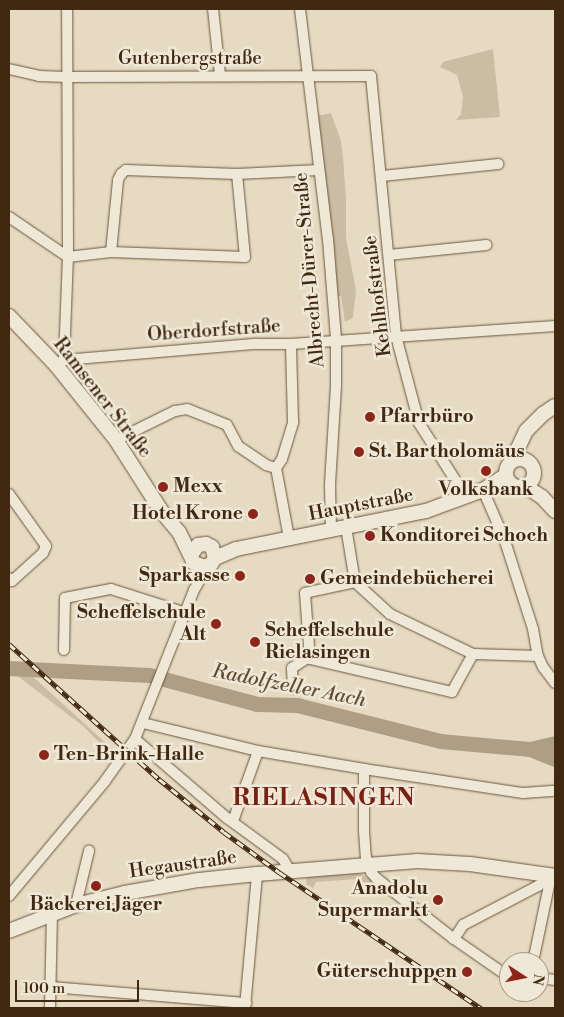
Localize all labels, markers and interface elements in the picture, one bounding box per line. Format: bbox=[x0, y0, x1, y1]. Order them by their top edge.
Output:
street label: Gutenbergstraße bbox=[118, 48, 262, 70]
street label: Albrecht-Dürer-Straße bbox=[290, 171, 330, 369]
street label: Kehlhofstraße bbox=[359, 234, 397, 358]
street label: Oberdorfstraße bbox=[147, 315, 281, 347]
street label: Ramsener Straße bbox=[48, 333, 156, 463]
place label: Pfarrbüro bbox=[380, 406, 474, 428]
marker: Pfarrbüro bbox=[364, 411, 376, 423]
place label: St. Bartholomäus bbox=[369, 441, 525, 463]
marker: St. Bartholomäus bbox=[353, 446, 365, 458]
marker: Volksbank bbox=[480, 465, 492, 477]
place label: Mexx bbox=[173, 476, 223, 498]
place label: Volksbank bbox=[439, 479, 533, 501]
marker: Mexx bbox=[157, 481, 169, 493]
street label: Hauptstraße bbox=[307, 484, 415, 526]
place label: Hotel Krone bbox=[132, 503, 243, 525]
marker: Hotel Krone bbox=[247, 508, 259, 520]
place label: Konditorei Schoch bbox=[380, 525, 548, 547]
marker: Konditorei Schoch bbox=[364, 530, 376, 542]
place label: Sparkasse bbox=[139, 565, 230, 587]
place label: Gemeindebücherei bbox=[320, 568, 494, 590]
marker: Sparkasse bbox=[234, 570, 246, 582]
marker: Gemeindebücherei bbox=[304, 573, 316, 585]
place label: Scheffelschule Alt bbox=[77, 602, 206, 646]
marker: Scheffelschule Alt bbox=[210, 618, 222, 630]
place label: Scheffelschule Rielasingen bbox=[265, 620, 394, 664]
marker: Scheffelschule Rielasingen bbox=[249, 636, 261, 648]
water label: Radolfzeller Aach bbox=[210, 659, 368, 713]
place label: Ten-Brink-Halle bbox=[54, 744, 204, 766]
marker: Ten-Brink-Halle bbox=[38, 749, 50, 761]
district label: RIELASINGEN bbox=[231, 785, 417, 813]
street label: Hegaustraße bbox=[128, 846, 238, 884]
place label: Anadolu Supermarkt bbox=[318, 878, 428, 922]
marker: Bäckerei Jäger bbox=[90, 880, 102, 892]
place label: Bäckerei Jäger bbox=[30, 894, 162, 916]
marker: Anadolu Supermarkt bbox=[432, 894, 444, 906]
north arrow bbox=[499, 952, 549, 1002]
place label: Güterschuppen bbox=[317, 961, 457, 983]
marker: Güterschuppen bbox=[461, 966, 473, 978]
scale bar bbox=[18, 970, 141, 1002]
text: N bbox=[528, 973, 548, 987]
text: 100 m bbox=[23, 979, 65, 998]

